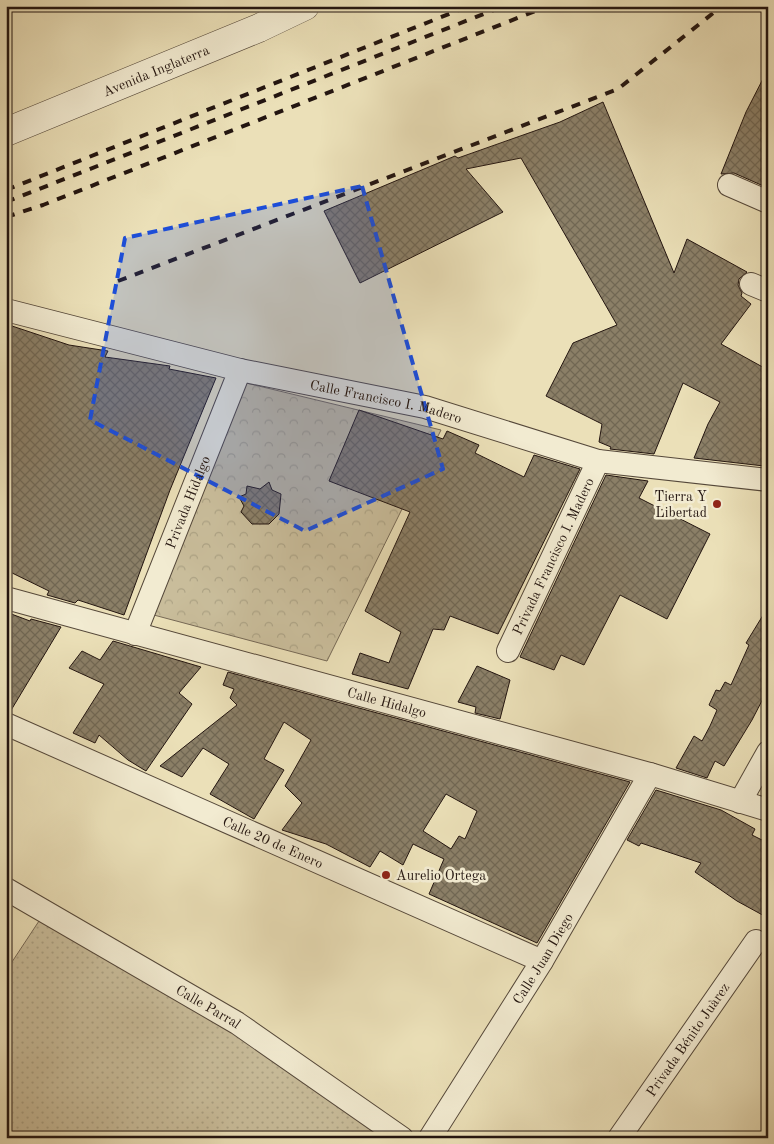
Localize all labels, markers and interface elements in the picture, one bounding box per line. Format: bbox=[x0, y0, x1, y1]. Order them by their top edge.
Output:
street label: Avenida Inglaterra bbox=[101, 43, 212, 99]
street label: Calle Francisco I. Madero bbox=[309, 378, 464, 426]
street label: Privada Hidalgo bbox=[164, 454, 213, 551]
street label: Privada Francisco I. Madero bbox=[511, 476, 597, 637]
place label: Tierra Y Libertad bbox=[654, 490, 707, 520]
marker: Tierra Y Libertad bbox=[711, 498, 723, 510]
street label: Calle Hidalgo bbox=[346, 686, 428, 721]
street label: Calle 20 de Enero bbox=[220, 815, 325, 871]
marker: Aurelio Ortega bbox=[380, 869, 392, 881]
place label: Aurelio Ortega bbox=[396, 869, 486, 883]
street label: Calle Juan Diego bbox=[511, 911, 576, 1007]
street label: Privada Bénito Juàrez bbox=[644, 981, 733, 1099]
street label: Calle Parral bbox=[173, 983, 243, 1031]

